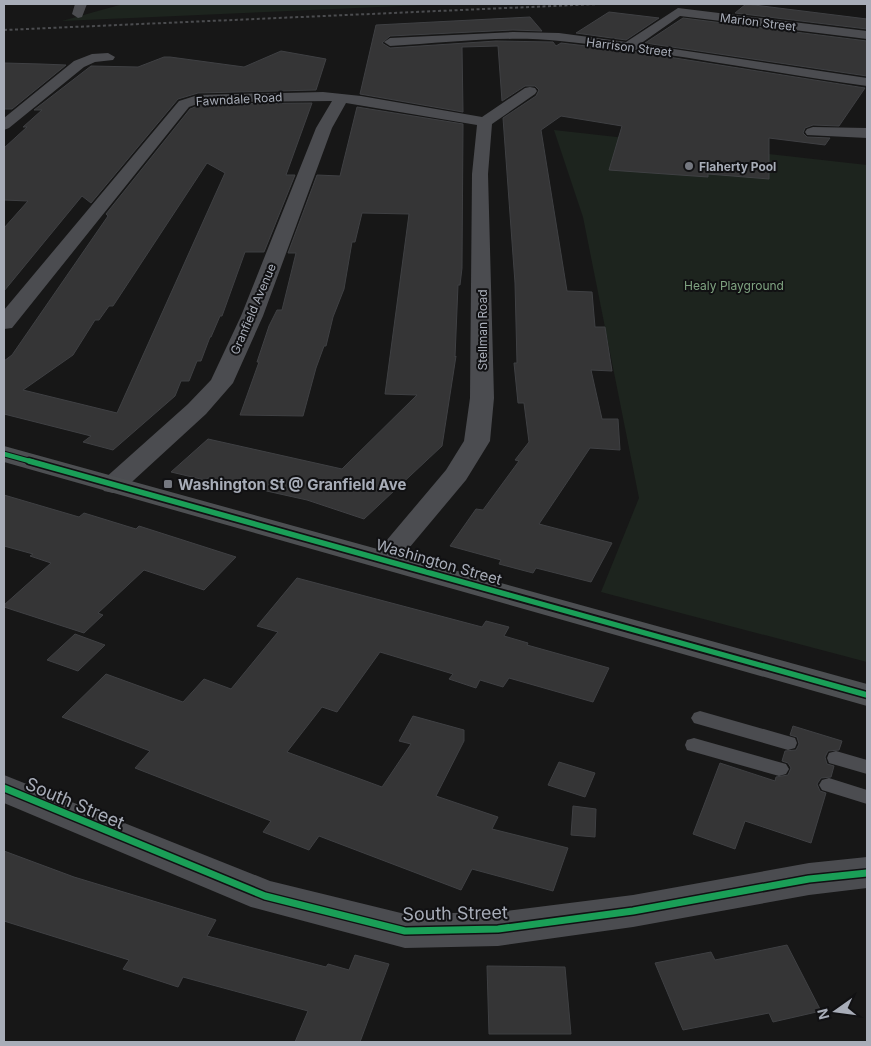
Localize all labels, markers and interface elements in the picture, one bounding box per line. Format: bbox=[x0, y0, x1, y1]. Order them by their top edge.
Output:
street label: Marion Street bbox=[719, 10, 797, 34]
street label: Harrison Street bbox=[585, 34, 673, 60]
street label: Fawndale Road bbox=[195, 89, 283, 109]
place label: Flaherty Pool bbox=[699, 159, 776, 174]
marker: Flaherty Pool bbox=[683, 160, 695, 172]
street label: Granfield Avenue bbox=[227, 261, 279, 357]
park label: Healy Playground bbox=[684, 278, 784, 293]
street label: Stellman Road bbox=[475, 290, 490, 370]
place label: Washington St @ Granfield Ave bbox=[178, 475, 406, 494]
marker: Washington St @ Granfield Ave bbox=[162, 478, 174, 490]
street label: Washington Street bbox=[374, 535, 504, 589]
street label: South Street bbox=[22, 773, 128, 833]
street label: South Street bbox=[402, 902, 508, 924]
north arrow bbox=[811, 986, 861, 1036]
text: N bbox=[813, 1007, 832, 1021]

